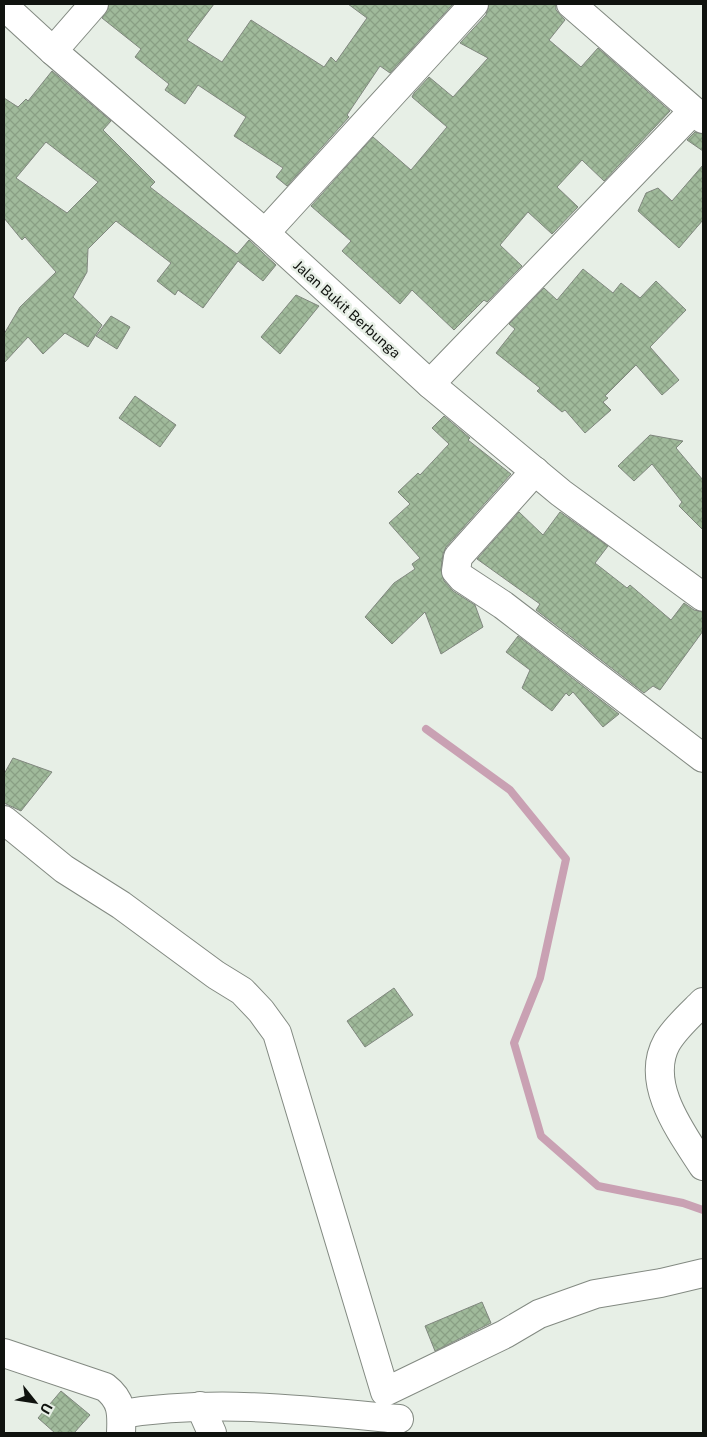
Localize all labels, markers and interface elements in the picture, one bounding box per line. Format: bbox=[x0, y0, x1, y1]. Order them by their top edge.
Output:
street label: Jalan Bukit Berbunga bbox=[290, 257, 404, 361]
north arrow bbox=[10, 1377, 60, 1427]
text: U bbox=[37, 1400, 56, 1417]

